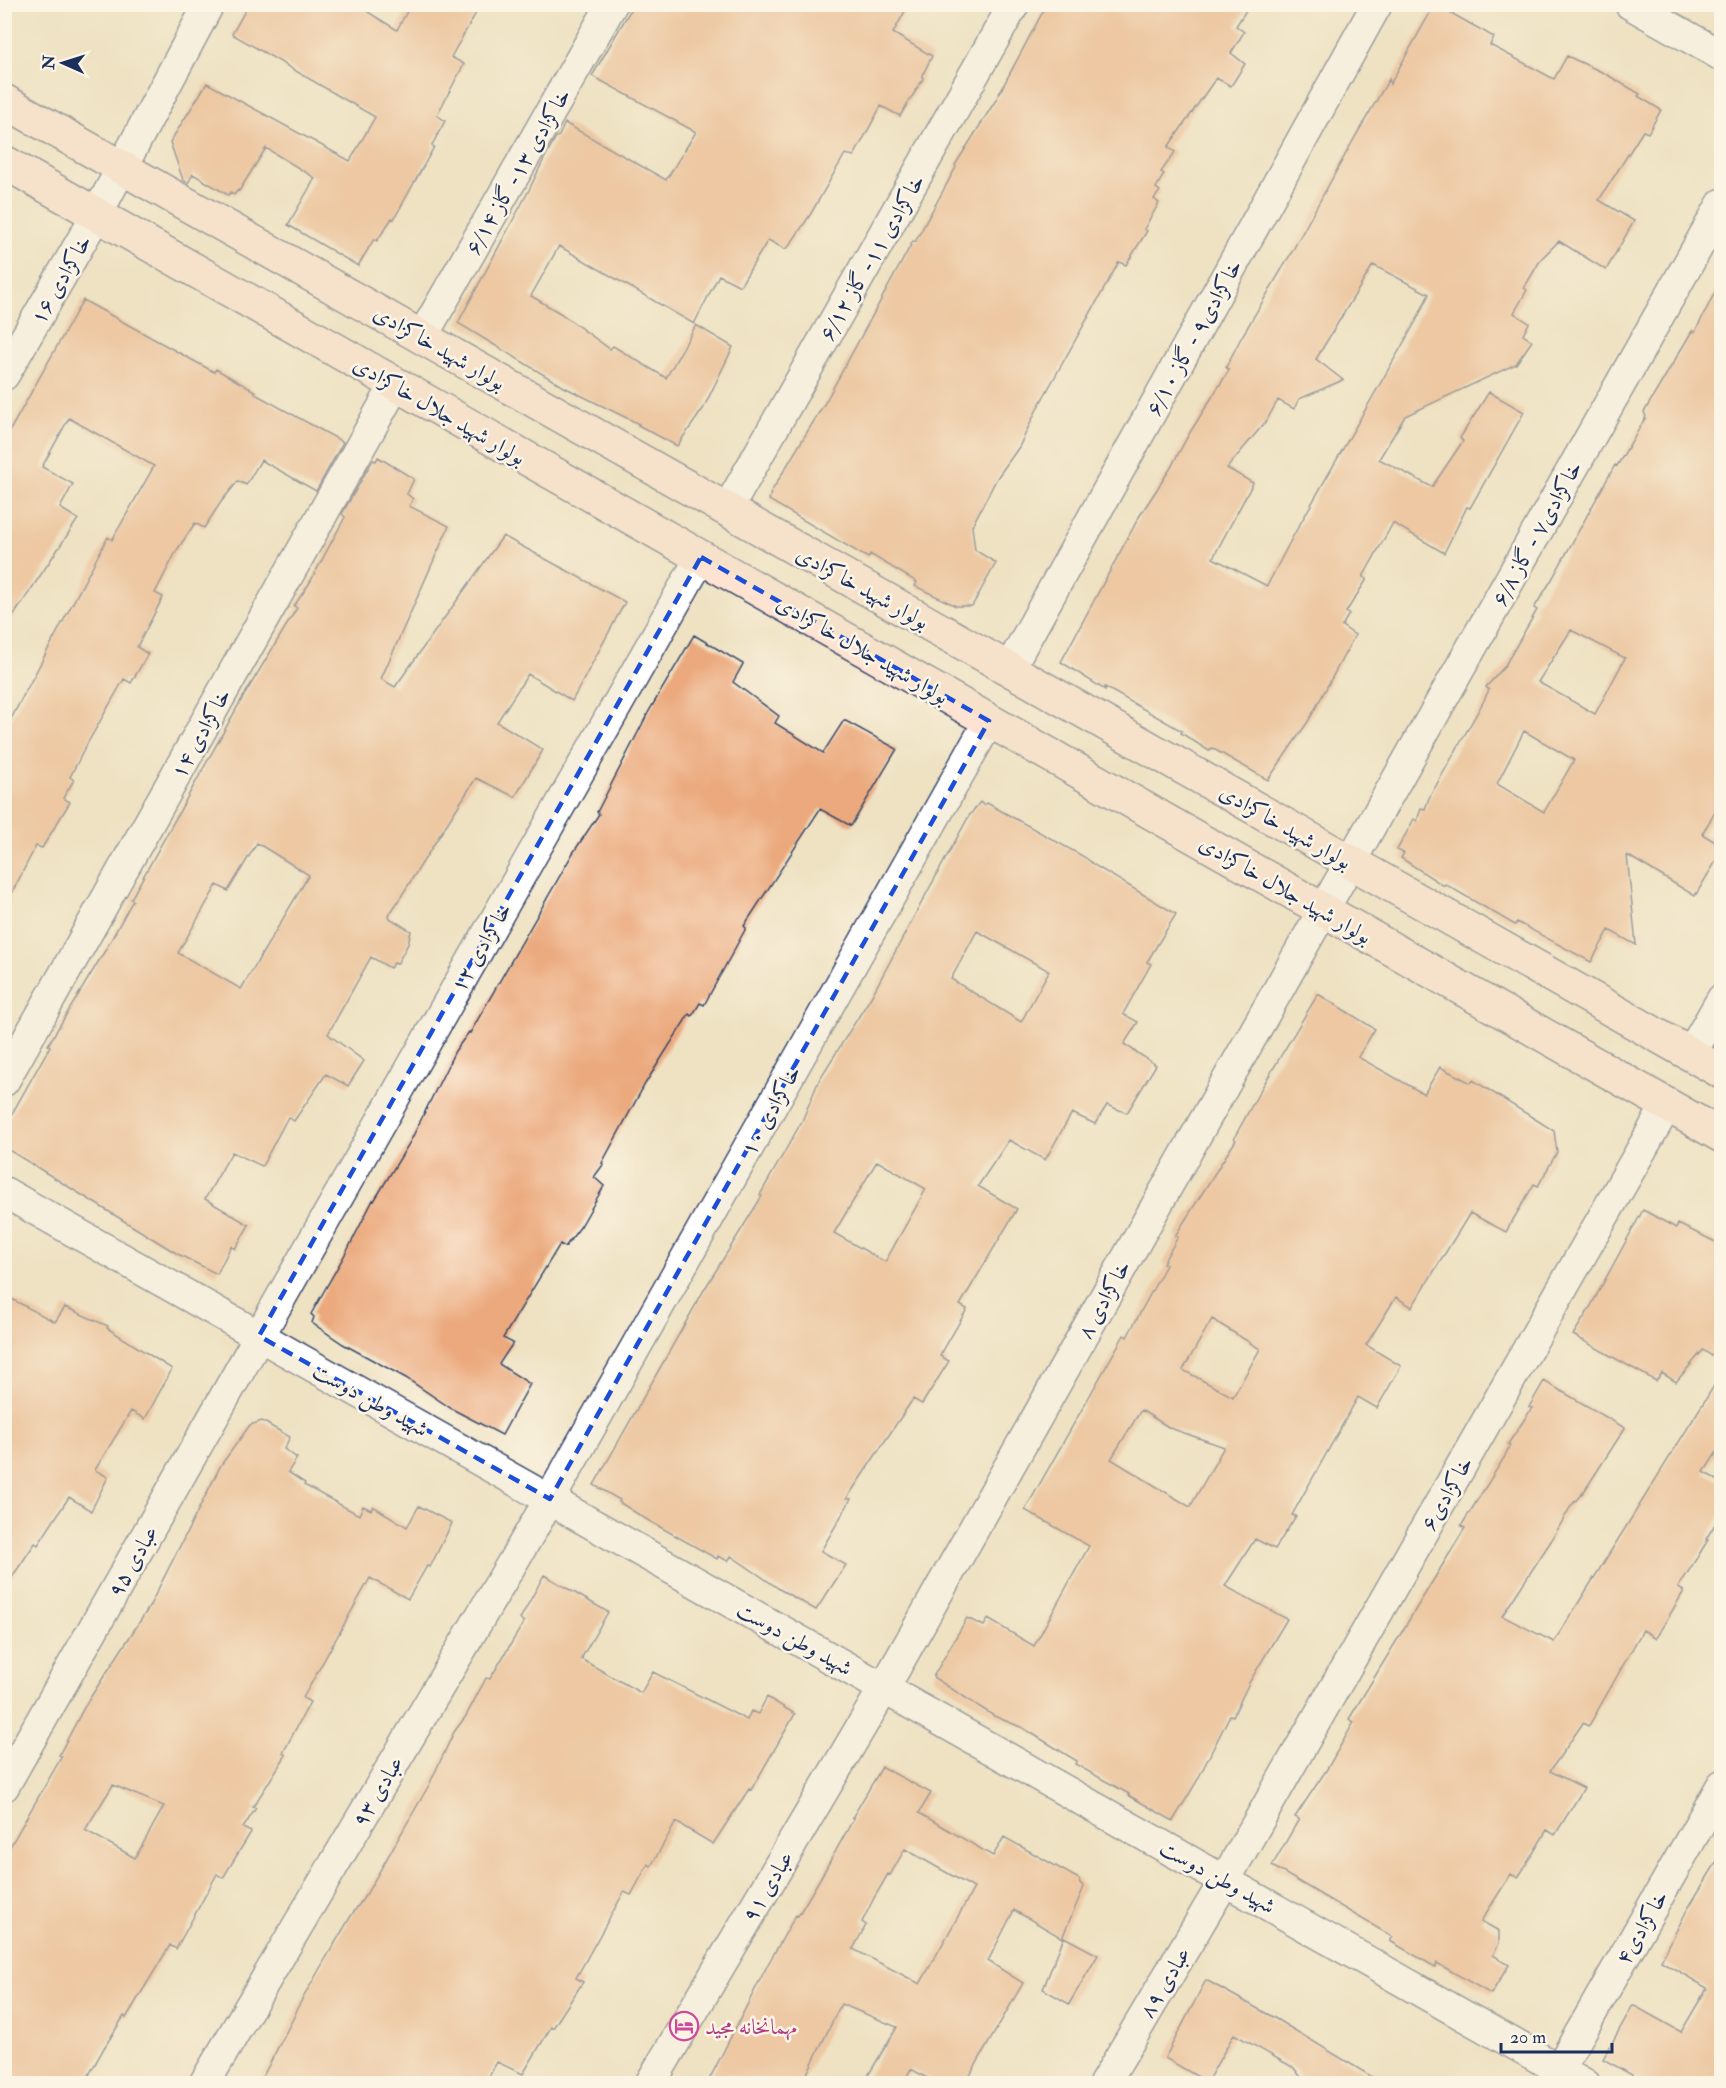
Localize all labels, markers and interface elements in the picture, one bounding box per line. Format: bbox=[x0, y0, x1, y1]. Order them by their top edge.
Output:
north arrow bbox=[33, 33, 93, 93]
text: N bbox=[39, 54, 59, 71]
street label: خاکزادی ۱۳- گاز ۶/۱۴ bbox=[459, 83, 577, 260]
street label: خاکزادی ۱۱- گاز ۶/۱۲ bbox=[813, 169, 931, 346]
street label: خاکزادی ۱۶ bbox=[24, 230, 98, 329]
street label: خاکزادی۹ - گاز ۶/۱۰ bbox=[1139, 254, 1248, 421]
street label: بولوار شهید خاکزادی bbox=[368, 299, 511, 397]
street label: بولوار شهید جلال خاکزادی bbox=[348, 350, 531, 472]
street label: خاکزادی۷ - گاز ۶/۸ bbox=[1485, 456, 1588, 611]
street label: بولوار شهید خاکزادی bbox=[791, 540, 934, 636]
street label: بولوار شهید جلال خاکزادی bbox=[771, 589, 954, 711]
street label: خاکزادی ۱۴ bbox=[165, 683, 237, 783]
street label: بولوار شهید خاکزادی bbox=[1214, 778, 1357, 876]
street label: بولوار شهید جلال خاکزادی bbox=[1194, 829, 1377, 951]
street label: خاکزادی ۱۲ bbox=[444, 898, 518, 997]
street label: خاکزادی ۱۰ bbox=[735, 1060, 807, 1160]
street label: خاکزادی ۸ bbox=[1071, 1255, 1137, 1344]
street label: شهید وطن دوست bbox=[307, 1357, 433, 1444]
street label: خاکزادی۶ bbox=[1414, 1451, 1479, 1536]
street label: عبادی ۹۵ bbox=[101, 1521, 164, 1602]
street label: شهید وطن دوست bbox=[731, 1596, 857, 1683]
street label: عبادی ۹۳ bbox=[346, 1751, 410, 1832]
street label: شهید وطن دوست bbox=[1154, 1834, 1280, 1921]
street label: عبادی ۹۱ bbox=[736, 1846, 800, 1927]
street label: خاکزادی۴ bbox=[1609, 1885, 1674, 1970]
street label: عبادی ۸۹ bbox=[1133, 1942, 1197, 2023]
hotel icon: مهمانخانه مجید bbox=[668, 2010, 700, 2042]
place label: مهمانخانه مجید bbox=[705, 2013, 797, 2041]
scale bar bbox=[1501, 2016, 1612, 2054]
text: 20 m bbox=[1510, 2026, 1546, 2049]

